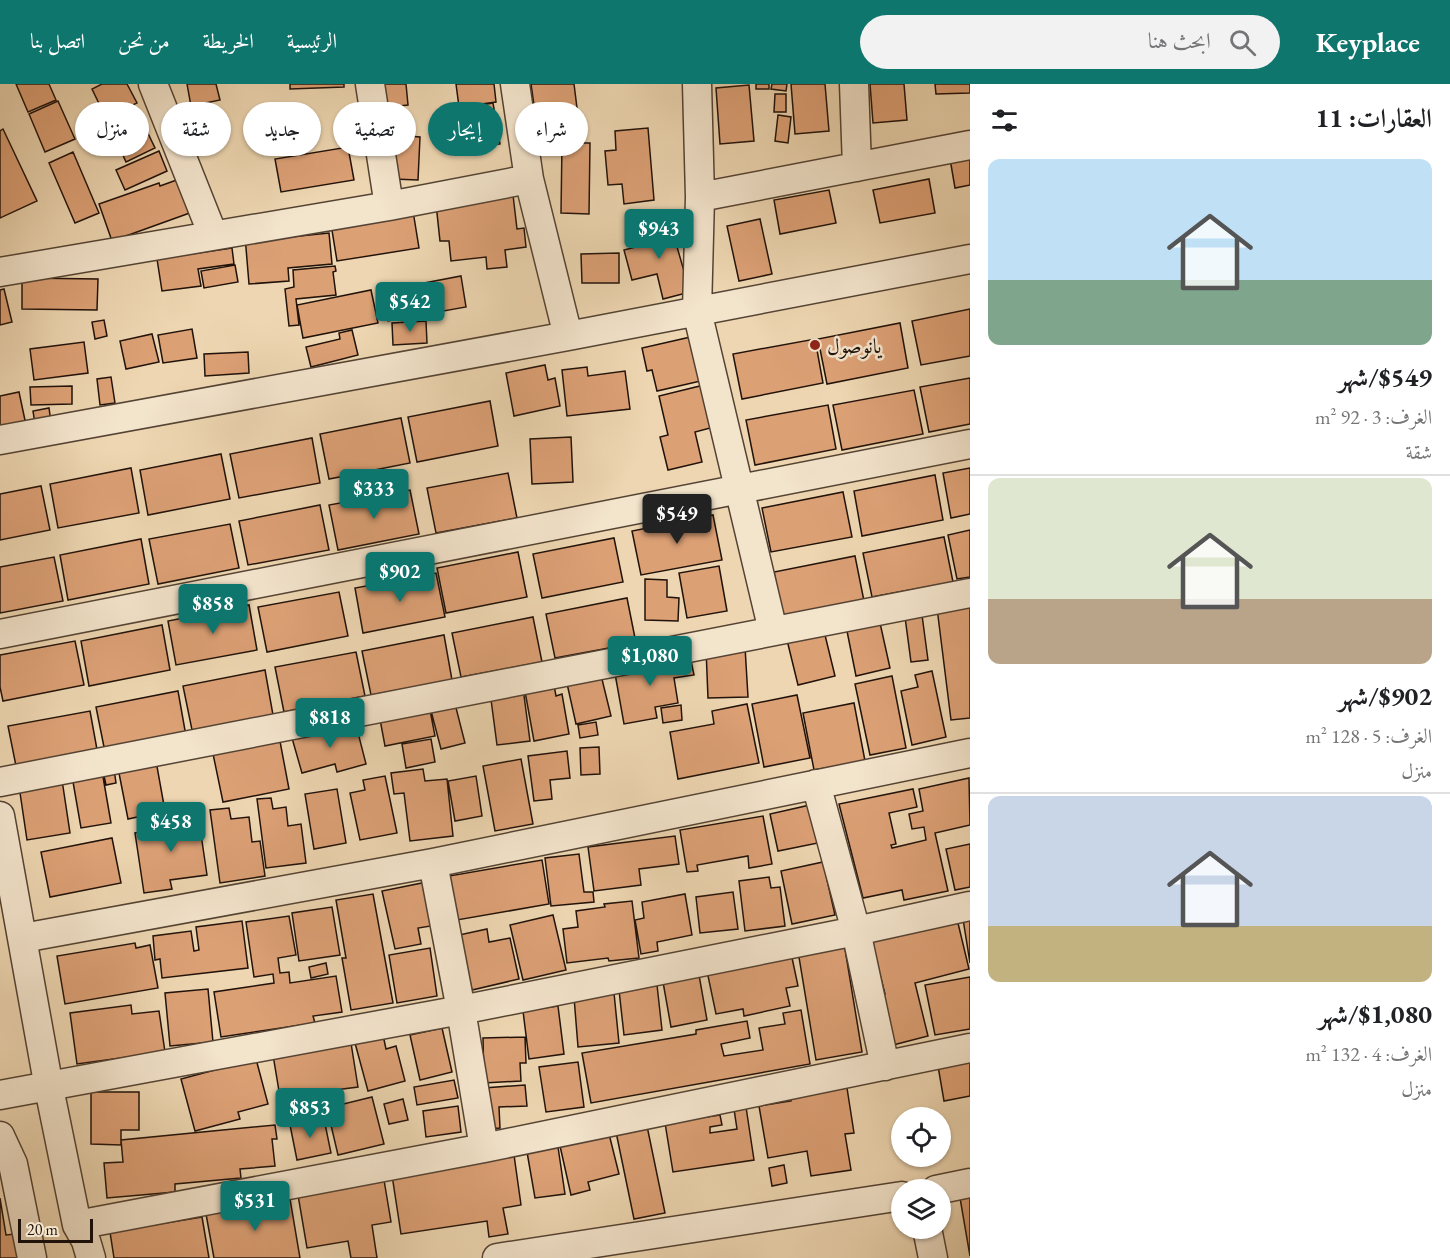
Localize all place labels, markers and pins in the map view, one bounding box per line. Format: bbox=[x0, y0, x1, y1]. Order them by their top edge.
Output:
pin: $943 bbox=[623, 209, 695, 260]
pin: $542 bbox=[374, 282, 446, 333]
place label: يانوصول bbox=[827, 332, 883, 359]
marker: يانوصول bbox=[808, 338, 822, 352]
pin: $333 bbox=[338, 469, 410, 520]
pin: $549 bbox=[641, 494, 713, 545]
pin: $902 bbox=[364, 552, 436, 603]
pin: $858 bbox=[177, 584, 249, 635]
pin: $1,080 bbox=[601, 636, 699, 687]
pin: $818 bbox=[294, 698, 366, 749]
pin: $458 bbox=[135, 802, 207, 853]
pin: $853 bbox=[274, 1088, 346, 1139]
pin: $531 bbox=[219, 1181, 291, 1232]

